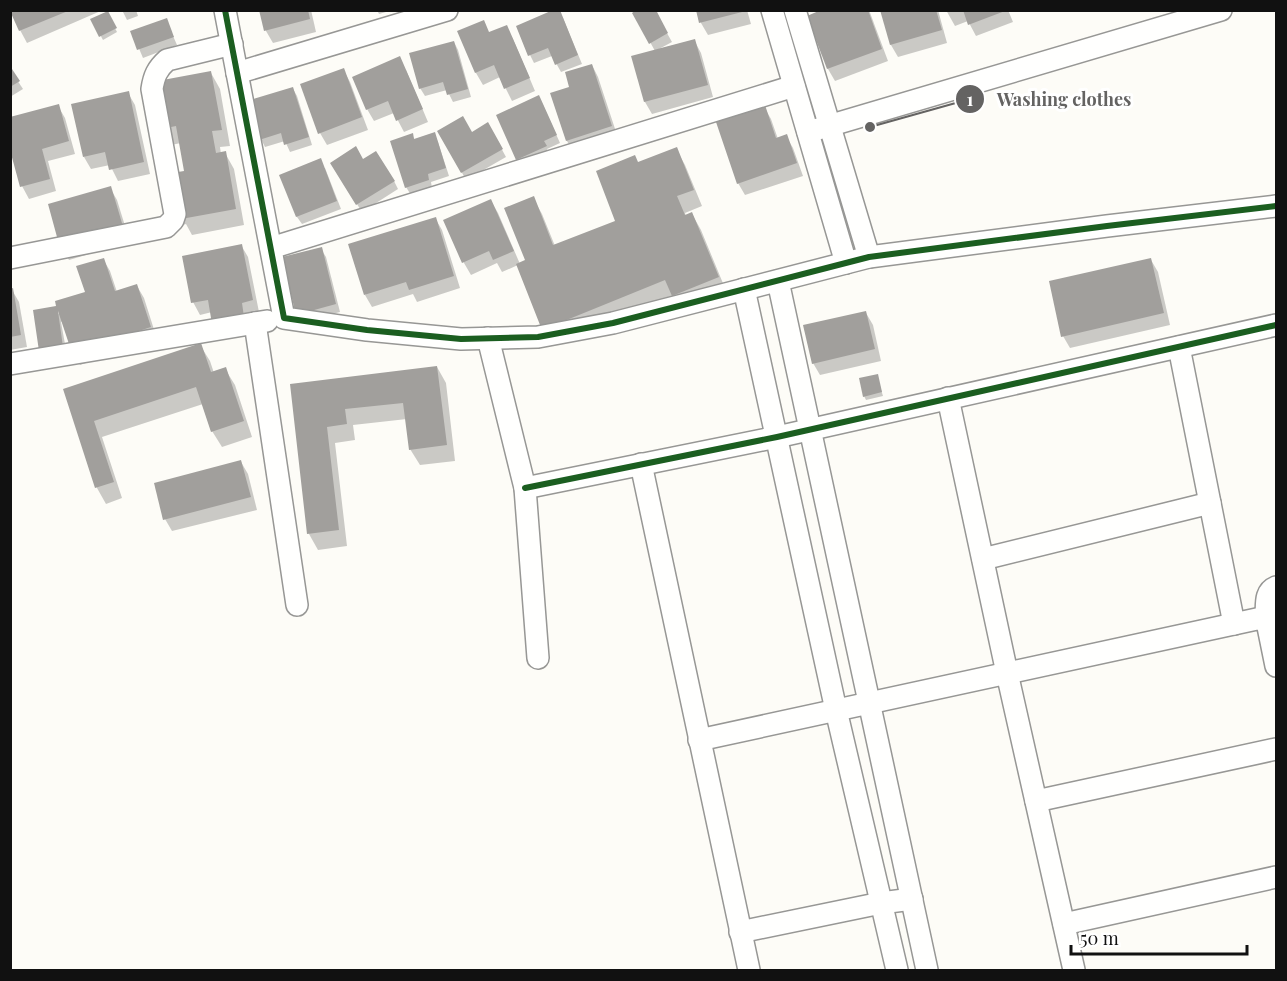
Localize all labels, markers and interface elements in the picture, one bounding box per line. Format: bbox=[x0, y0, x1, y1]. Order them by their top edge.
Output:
callout: Washing clothes bbox=[955, 81, 1144, 117]
text: 1 bbox=[967, 87, 974, 111]
text: Washing clothes bbox=[996, 87, 1131, 111]
scale bar bbox=[1071, 918, 1246, 956]
text: 50 m bbox=[1080, 926, 1119, 950]

